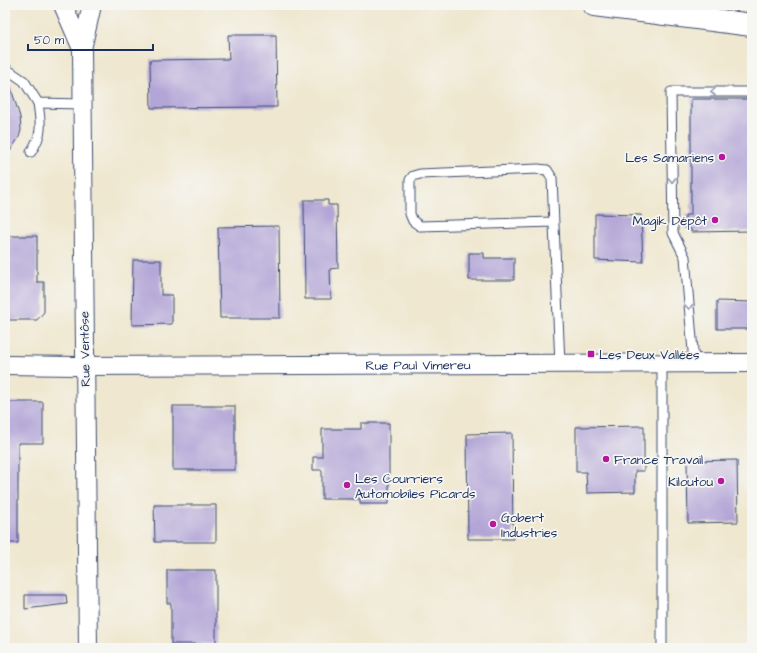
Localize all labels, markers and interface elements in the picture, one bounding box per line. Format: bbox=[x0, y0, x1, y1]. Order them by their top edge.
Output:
scale bar bbox=[28, 26, 153, 52]
text: 50 m bbox=[34, 32, 65, 49]
one-way arrow bbox=[710, 88, 716, 96]
place label: Les Samariens bbox=[625, 149, 714, 167]
marker: Les Samariens bbox=[717, 152, 727, 162]
one-way arrow bbox=[668, 177, 676, 183]
place label: Magik Dépôt bbox=[633, 212, 708, 231]
marker: Magik Dépôt bbox=[710, 215, 720, 225]
one-way arrow bbox=[685, 304, 694, 310]
street label: Rue Ventôse bbox=[75, 311, 95, 387]
place label: Les Deux Vallées bbox=[599, 346, 700, 364]
marker: Les Deux Vallées bbox=[586, 349, 596, 359]
street label: Rue Paul Vimereu bbox=[365, 356, 471, 375]
place label: France Travail bbox=[614, 451, 703, 469]
marker: France Travail bbox=[601, 454, 611, 464]
place label: Les Courriers Automobiles Picards bbox=[355, 470, 476, 503]
place label: Kiloutou bbox=[668, 473, 713, 491]
marker: Kiloutou bbox=[716, 476, 726, 486]
marker: Les Courriers Automobiles Picards bbox=[342, 480, 352, 490]
place label: Gobert Industries bbox=[501, 509, 558, 542]
marker: Gobert Industries bbox=[488, 519, 498, 529]

